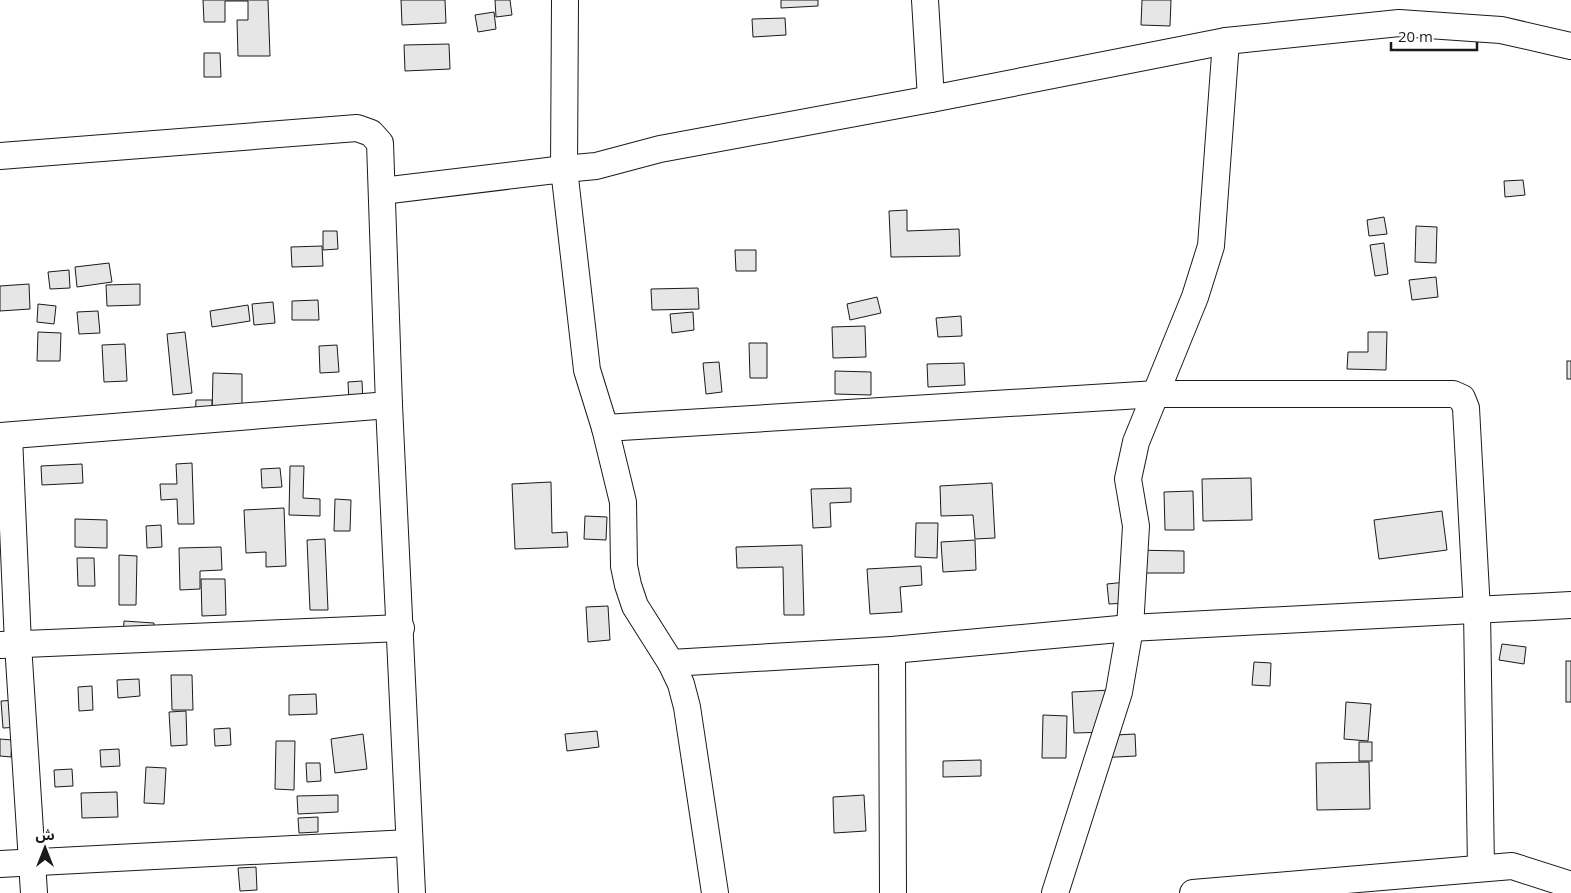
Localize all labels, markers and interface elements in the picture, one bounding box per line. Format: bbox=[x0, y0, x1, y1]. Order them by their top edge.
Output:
scale bar bbox=[1391, 20, 1477, 52]
text: 20 m bbox=[1398, 26, 1433, 46]
north arrow bbox=[20, 823, 70, 873]
text: ش bbox=[35, 825, 55, 844]

